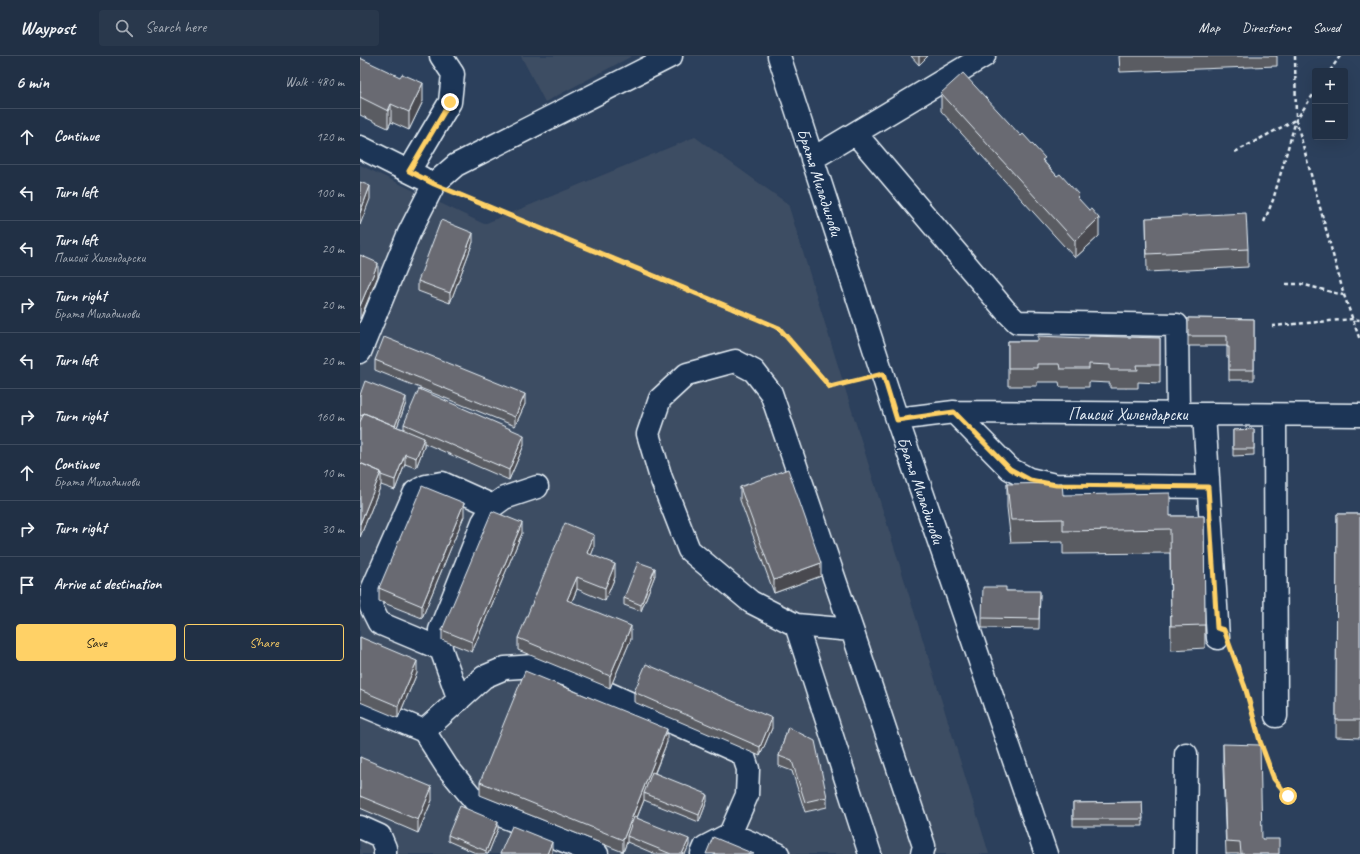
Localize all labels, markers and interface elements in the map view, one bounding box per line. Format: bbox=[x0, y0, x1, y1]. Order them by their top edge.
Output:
search box bbox=[99, 10, 379, 46]
text: Waypost bbox=[20, 16, 75, 40]
icon: search bbox=[113, 17, 135, 39]
text: Search here bbox=[145, 18, 206, 37]
text: Map bbox=[1199, 19, 1220, 36]
text: Directions bbox=[1242, 19, 1291, 36]
text: Saved bbox=[1313, 19, 1340, 36]
map controls bbox=[1312, 68, 1348, 140]
button: + bbox=[1312, 68, 1348, 104]
text: 6 min bbox=[16, 72, 49, 93]
text: Walk · 480 m bbox=[285, 74, 344, 90]
route end bbox=[441, 93, 459, 111]
button: − bbox=[1312, 104, 1348, 140]
icon: ahead bbox=[16, 126, 38, 148]
street label: Братя Миладинови bbox=[792, 126, 847, 240]
text: Continue bbox=[54, 127, 99, 146]
text: 120 m bbox=[316, 129, 344, 145]
icon: left bbox=[16, 182, 38, 204]
text: Turn left bbox=[54, 183, 97, 202]
text: 100 m bbox=[316, 185, 344, 201]
text: Turn left bbox=[54, 231, 97, 250]
icon: left bbox=[16, 238, 38, 260]
text: 20 m bbox=[322, 241, 344, 257]
text: Паисий Хилендарски bbox=[54, 250, 145, 266]
text: Turn right bbox=[54, 287, 107, 306]
icon: right bbox=[16, 294, 38, 316]
text: 20 m bbox=[322, 297, 344, 313]
text: Братя Миладинови bbox=[54, 306, 139, 322]
icon: left bbox=[16, 350, 38, 372]
text: Turn left bbox=[54, 351, 97, 370]
text: 20 m bbox=[322, 353, 344, 369]
street label: Паисий Хилендарски bbox=[1068, 404, 1189, 425]
icon: right bbox=[16, 406, 38, 428]
text: Turn right bbox=[54, 407, 107, 426]
text: 160 m bbox=[316, 409, 344, 425]
street label: Братя Миладинови bbox=[892, 434, 949, 548]
text: Continue bbox=[54, 455, 99, 474]
icon: ahead bbox=[16, 462, 38, 484]
text: 10 m bbox=[322, 465, 344, 481]
text: Братя Миладинови bbox=[54, 474, 139, 490]
icon: right bbox=[16, 518, 38, 540]
text: Turn right bbox=[54, 519, 107, 538]
text: 30 m bbox=[322, 521, 344, 537]
icon: arrive bbox=[16, 574, 38, 596]
text: Arrive at destination bbox=[54, 575, 161, 594]
button: Save bbox=[16, 624, 176, 661]
button: Share bbox=[184, 624, 344, 661]
route start bbox=[1279, 787, 1297, 805]

